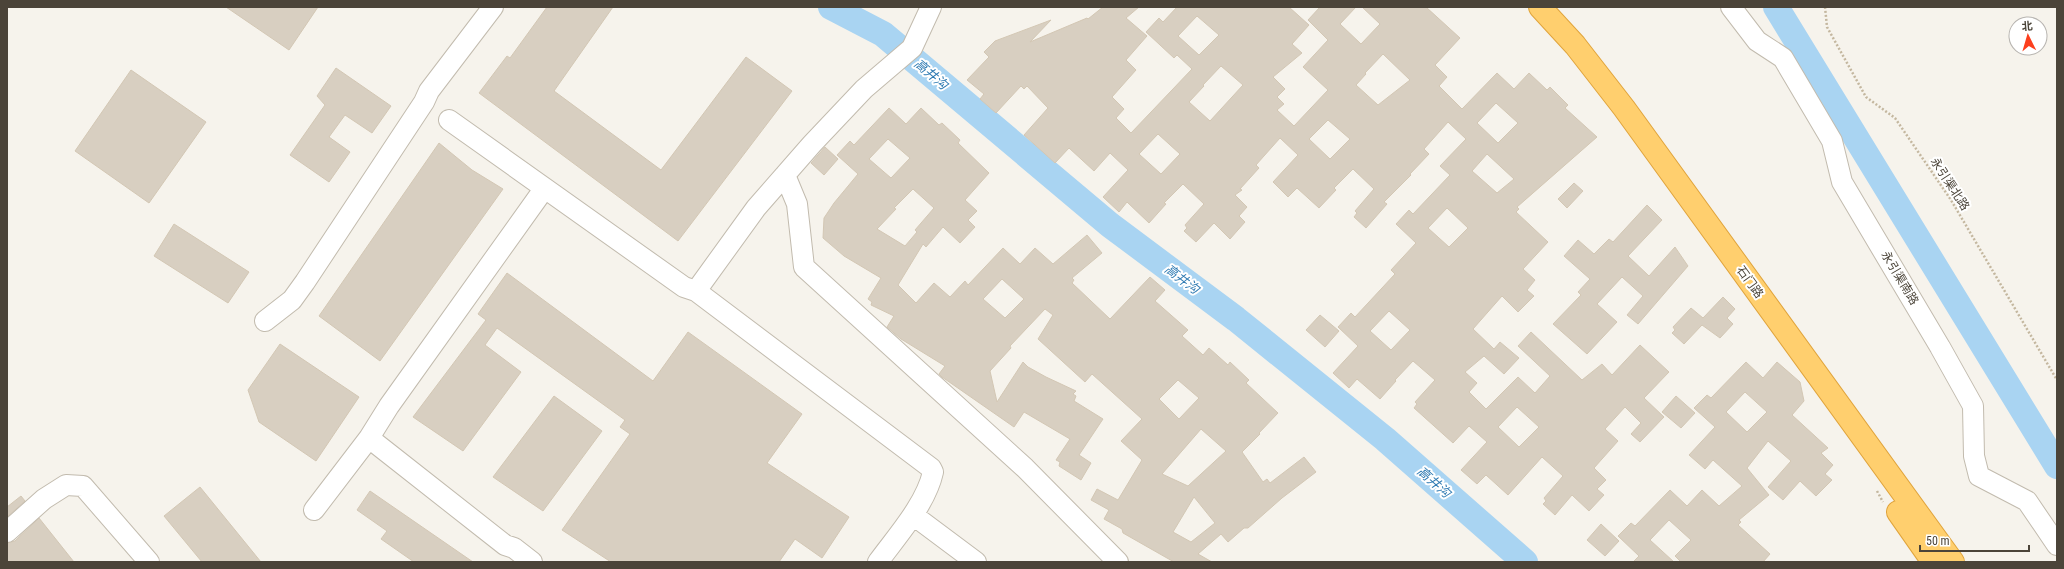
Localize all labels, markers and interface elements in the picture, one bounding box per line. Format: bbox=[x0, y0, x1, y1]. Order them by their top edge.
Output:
north arrow bbox=[2008, 16, 2048, 56]
text: 北 bbox=[2021, 20, 2033, 33]
water label: 高井沟 bbox=[911, 56, 952, 94]
street label: 永引渠北路 bbox=[1928, 155, 1972, 213]
street label: 永引渠南路 bbox=[1879, 249, 1921, 307]
water label: 高井沟 bbox=[1162, 261, 1204, 298]
street label: 石门路 bbox=[1734, 263, 1766, 301]
water label: 高井沟 bbox=[1414, 464, 1455, 502]
scale bar bbox=[1920, 527, 2029, 553]
text: 50 m bbox=[1926, 534, 1950, 548]

